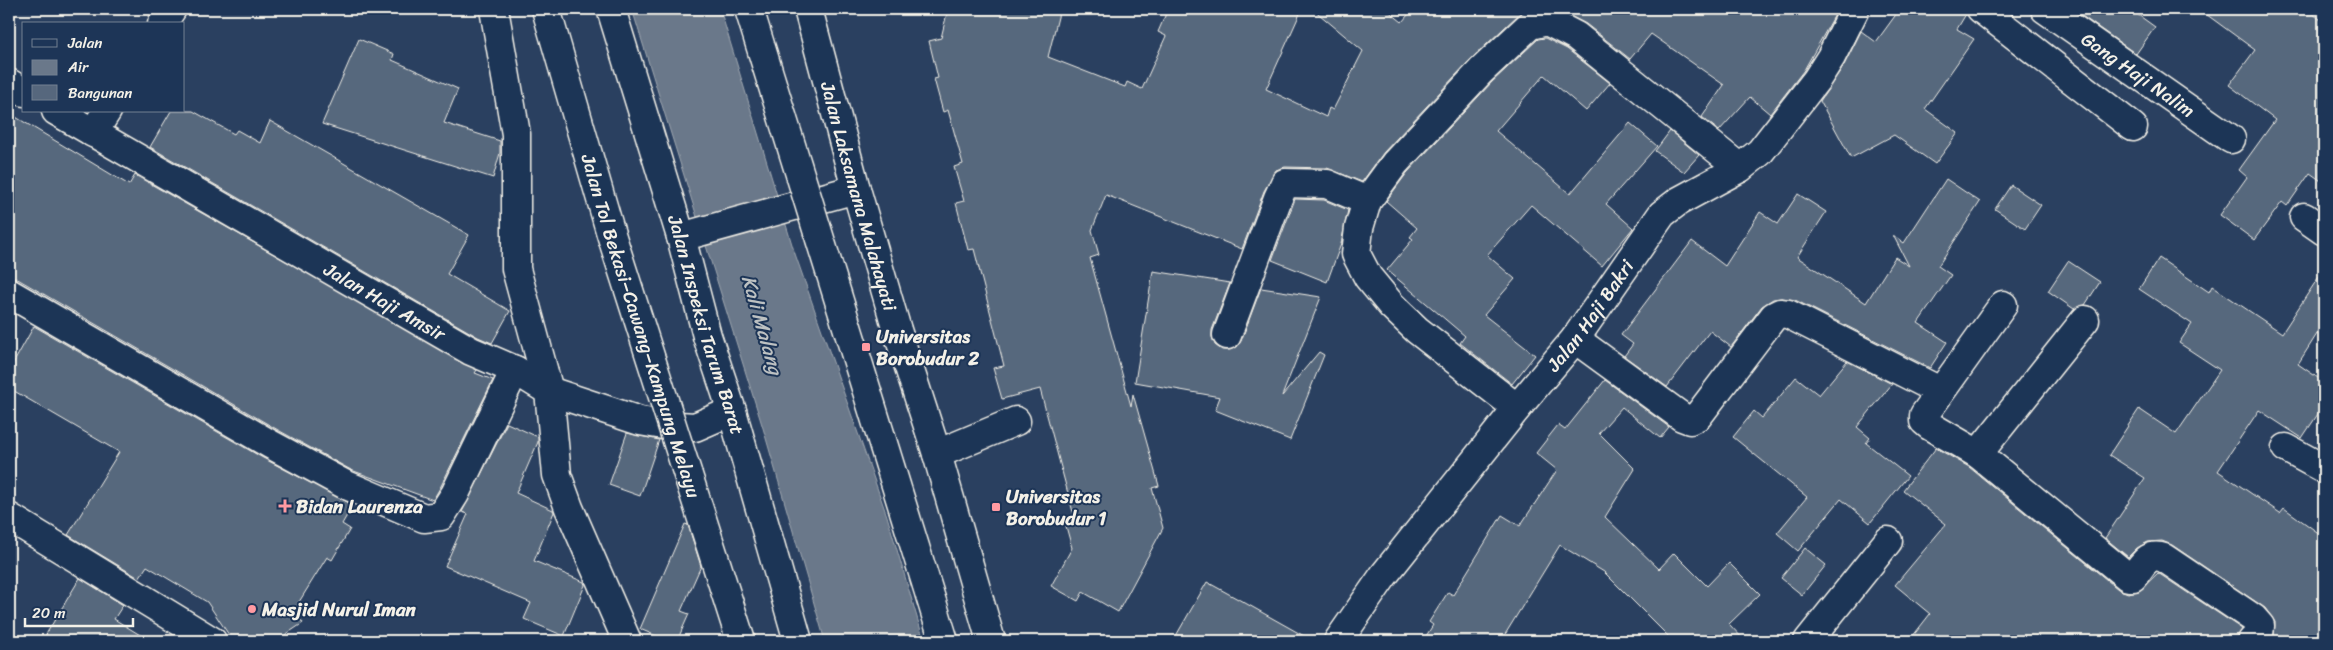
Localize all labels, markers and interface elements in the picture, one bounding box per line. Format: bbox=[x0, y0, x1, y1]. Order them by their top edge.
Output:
legend bbox=[22, 22, 185, 112]
street label: Gang Haji Nalim bbox=[2074, 23, 2202, 126]
text: Jalan bbox=[67, 30, 102, 56]
text: Air bbox=[67, 54, 89, 80]
street label: Jalan Laksamana Malahayati bbox=[811, 77, 907, 315]
text: Bangunan bbox=[68, 80, 132, 106]
street label: Jalan Tol Bekasi–Cawang–Kampung Melayu bbox=[572, 149, 711, 502]
street label: Jalan Inspeksi Tarum Barat bbox=[658, 210, 754, 438]
street label: Jalan Haji Amsir bbox=[317, 252, 453, 350]
street label: Jalan Haji Bakri bbox=[1537, 252, 1643, 380]
water label: Kali Malang bbox=[731, 271, 793, 381]
place label: Universitas Borobudur 2 bbox=[876, 320, 979, 375]
marker: Universitas Borobudur 2 bbox=[860, 341, 872, 353]
place label: Universitas Borobudur 1 bbox=[1006, 480, 1107, 535]
place label: Bidan Laurenza bbox=[296, 490, 423, 523]
marker: Bidan Laurenza bbox=[278, 499, 292, 513]
marker: Universitas Borobudur 1 bbox=[990, 501, 1002, 513]
place label: Masjid Nurul Iman bbox=[261, 593, 416, 626]
scale bar bbox=[25, 595, 132, 627]
text: 20 m bbox=[32, 600, 66, 626]
marker: Masjid Nurul Iman bbox=[246, 603, 258, 615]

